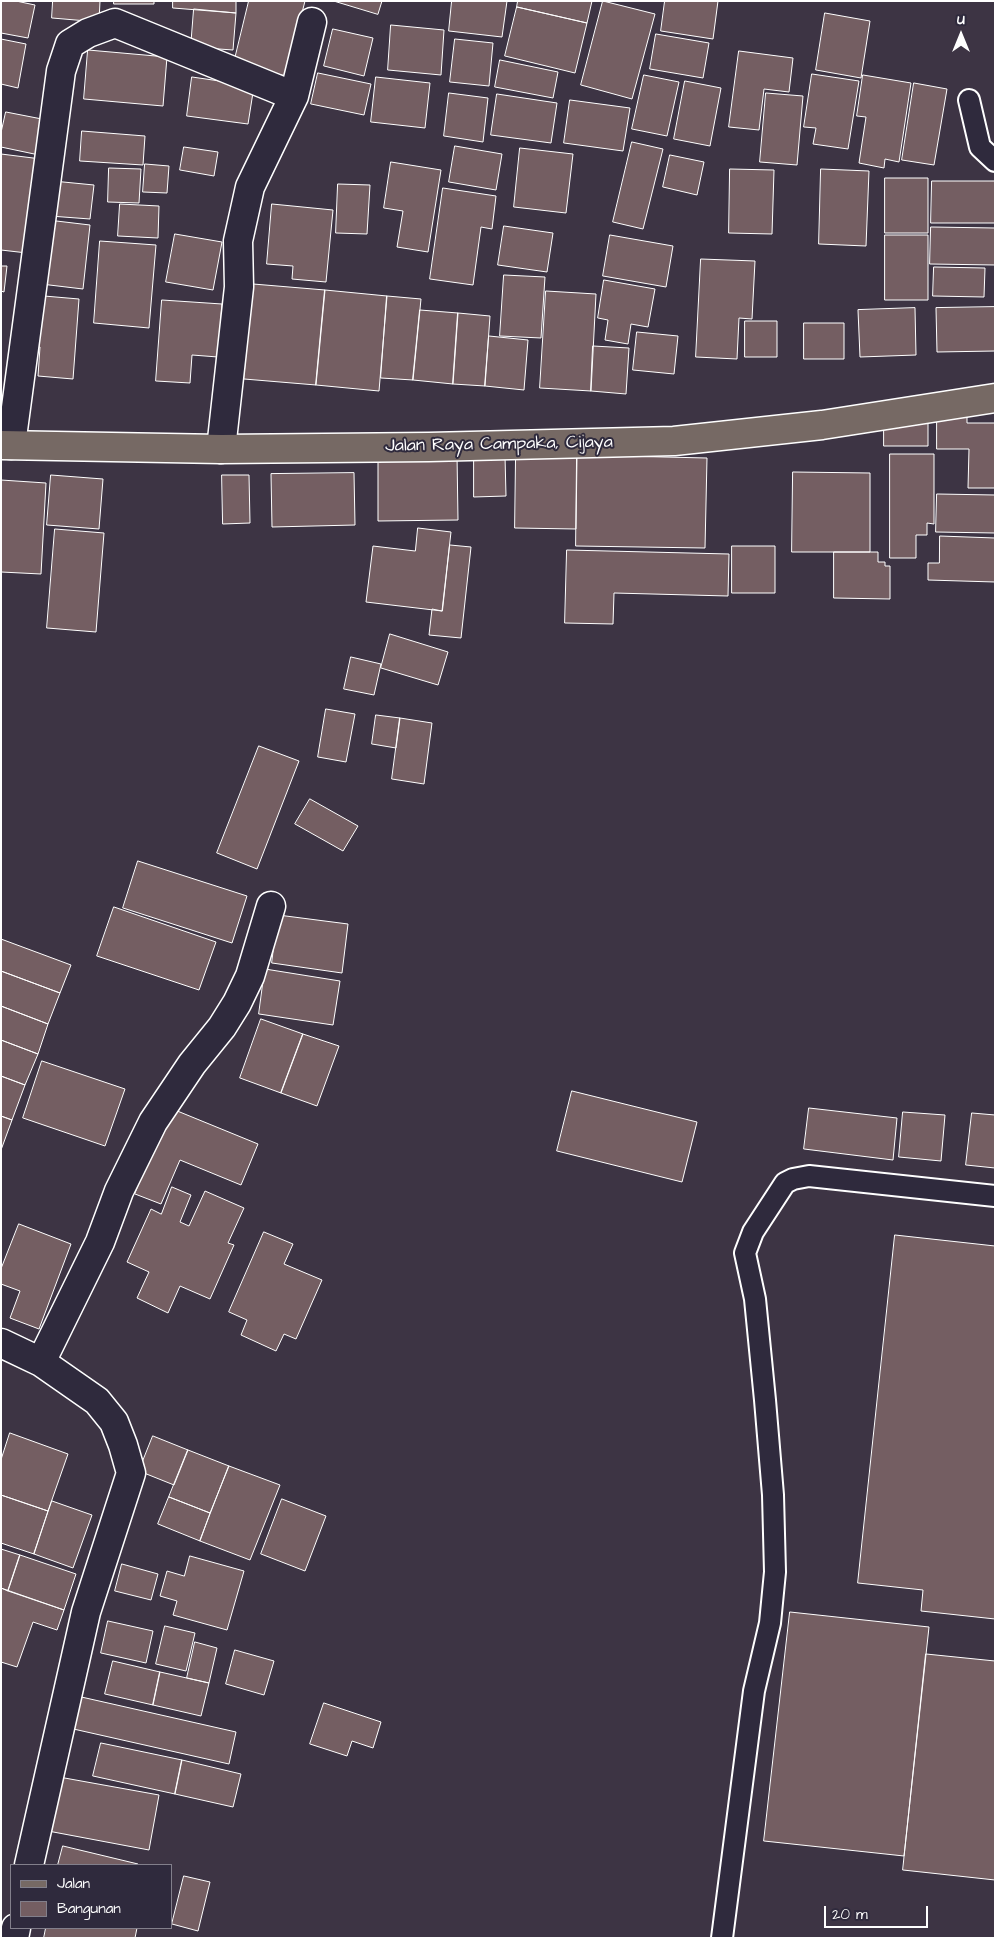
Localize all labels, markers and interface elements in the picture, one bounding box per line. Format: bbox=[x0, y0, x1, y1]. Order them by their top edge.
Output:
north arrow bbox=[936, 10, 986, 60]
text: U bbox=[957, 10, 965, 30]
street label: Jalan Raya Campaka, Cijaya bbox=[385, 432, 613, 458]
legend bbox=[10, 1864, 172, 1929]
text: Jalan bbox=[57, 1873, 90, 1894]
scale bar bbox=[826, 1896, 930, 1928]
text: Bangunan bbox=[57, 1898, 121, 1919]
text: 20 m bbox=[832, 1904, 868, 1925]

